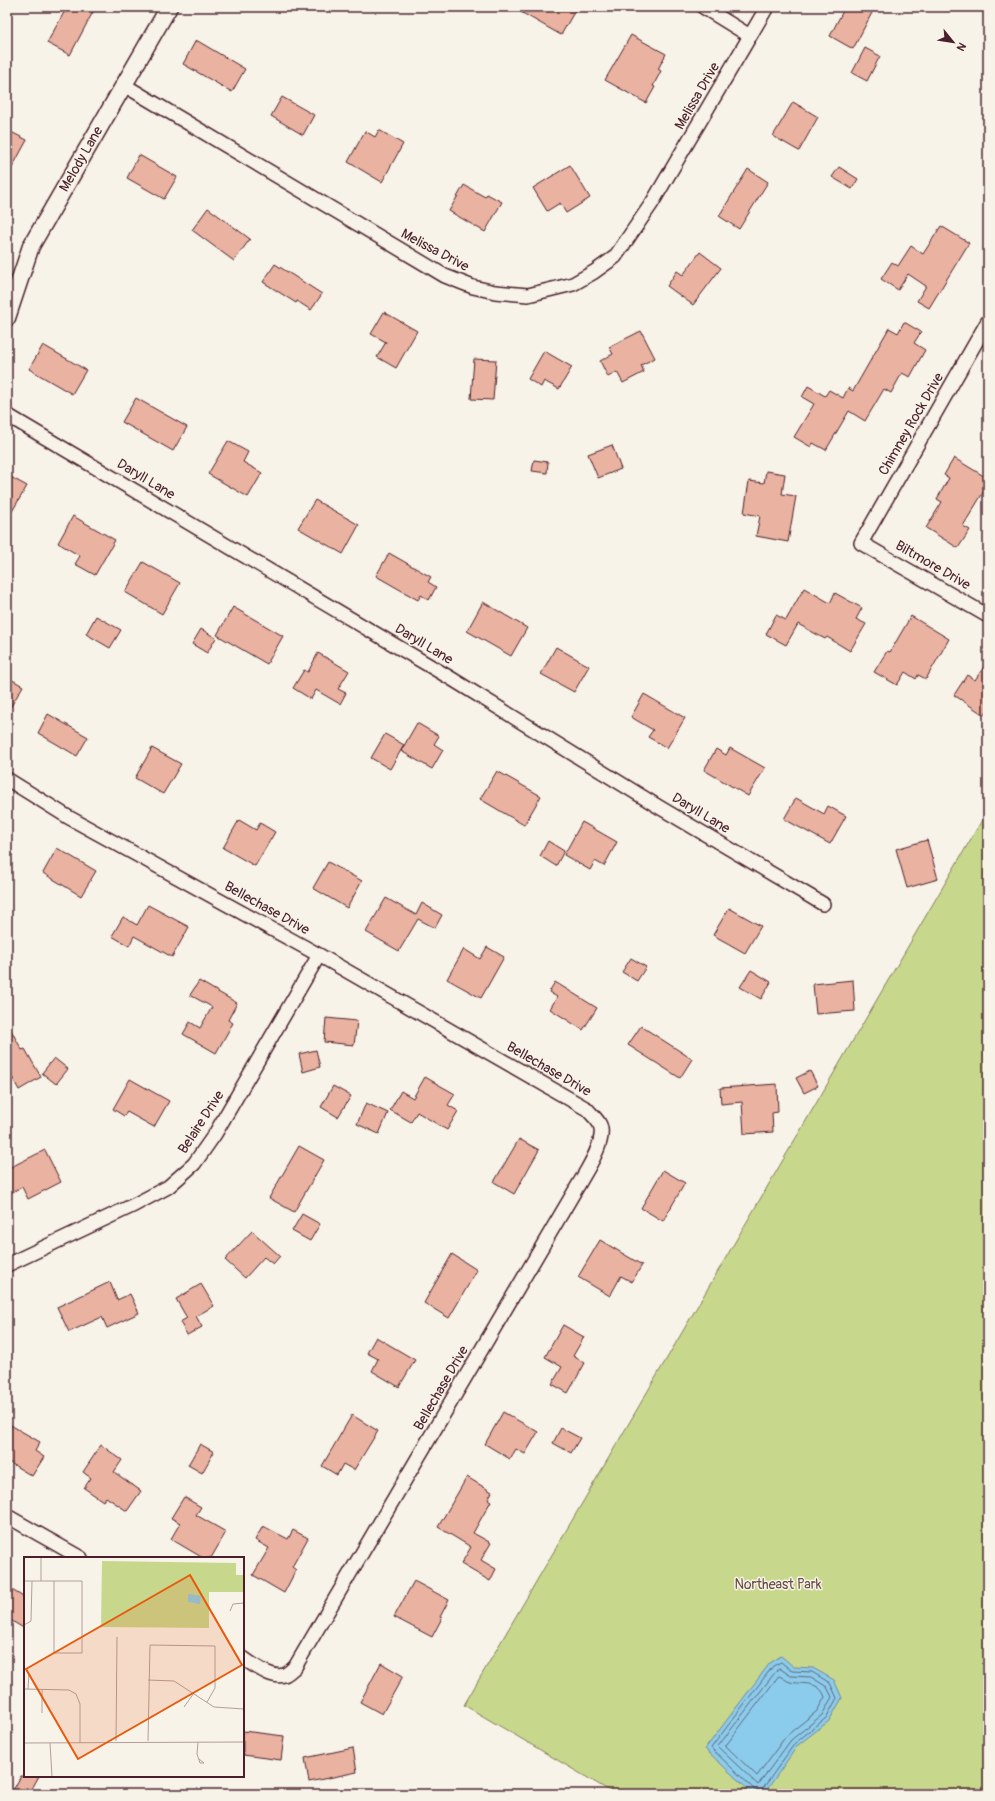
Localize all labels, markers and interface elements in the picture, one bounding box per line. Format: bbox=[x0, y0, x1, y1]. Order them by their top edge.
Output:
north arrow bbox=[933, 22, 973, 62]
text: N bbox=[953, 40, 969, 54]
street label: Melissa Drive bbox=[671, 59, 723, 133]
street label: Melody Lane bbox=[56, 123, 107, 195]
street label: Melissa Drive bbox=[398, 225, 472, 275]
street label: Chimney Rock Drive bbox=[875, 370, 947, 478]
street label: Daryll Lane bbox=[114, 455, 178, 503]
street label: Biltmore Drive bbox=[892, 537, 974, 593]
street label: Daryll Lane bbox=[392, 620, 456, 668]
street label: Daryll Lane bbox=[669, 789, 733, 837]
street label: Bellechase Drive bbox=[221, 878, 313, 938]
street label: Bellechase Drive bbox=[504, 1038, 594, 1100]
street label: Belaire Drive bbox=[174, 1087, 228, 1157]
street label: Bellechase Drive bbox=[410, 1343, 472, 1433]
inset map bbox=[24, 1557, 244, 1777]
park label: Northeast Park bbox=[734, 1576, 822, 1593]

